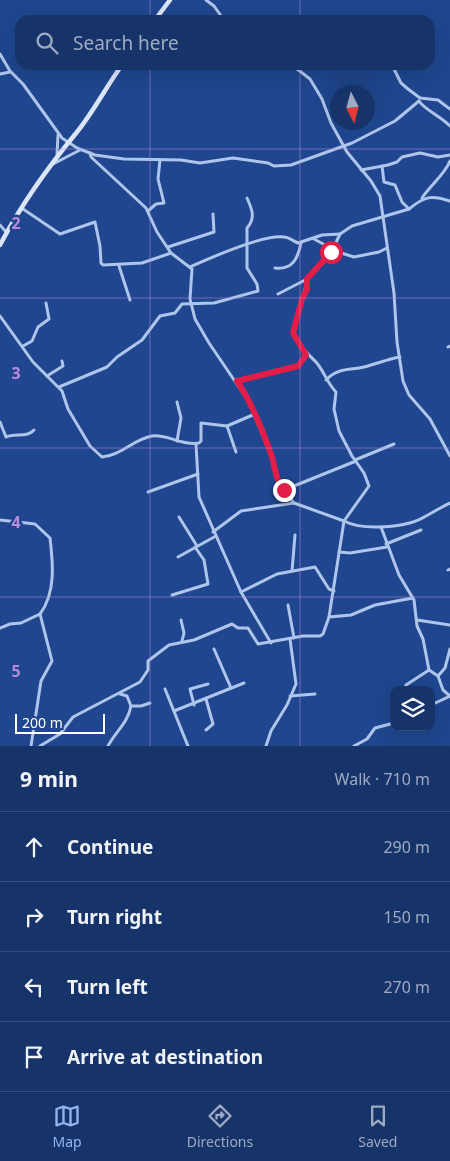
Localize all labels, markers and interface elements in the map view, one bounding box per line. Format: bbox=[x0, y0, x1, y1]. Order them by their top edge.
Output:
search box bbox=[15, 15, 435, 70]
icon: search bbox=[33, 29, 61, 57]
text: Search here bbox=[73, 30, 179, 56]
north arrow bbox=[330, 85, 375, 130]
text: 2 bbox=[11, 212, 21, 234]
route start bbox=[320, 241, 343, 264]
text: 3 bbox=[11, 362, 21, 384]
route end bbox=[273, 479, 296, 502]
text: 4 bbox=[11, 511, 21, 533]
text: 5 bbox=[11, 660, 21, 682]
map controls bbox=[390, 686, 435, 731]
button: layers bbox=[390, 686, 435, 731]
scale bar bbox=[15, 711, 105, 734]
text: 200 m bbox=[22, 713, 63, 732]
text: 9 min bbox=[20, 765, 78, 793]
text: Walk · 710 m bbox=[335, 768, 430, 790]
icon: ahead bbox=[20, 833, 48, 861]
text: Continue bbox=[67, 834, 153, 860]
text: 290 m bbox=[383, 836, 430, 858]
icon: right bbox=[20, 903, 48, 931]
text: Turn right bbox=[67, 904, 162, 930]
text: 150 m bbox=[383, 906, 430, 928]
icon: left bbox=[20, 973, 48, 1001]
text: Turn left bbox=[67, 974, 148, 1000]
text: 270 m bbox=[383, 976, 430, 998]
icon: arrive bbox=[20, 1043, 48, 1071]
text: Arrive at destination bbox=[67, 1044, 263, 1070]
tab: Map bbox=[53, 1102, 82, 1151]
tab: Directions bbox=[187, 1102, 253, 1151]
tab: Saved bbox=[358, 1102, 397, 1151]

